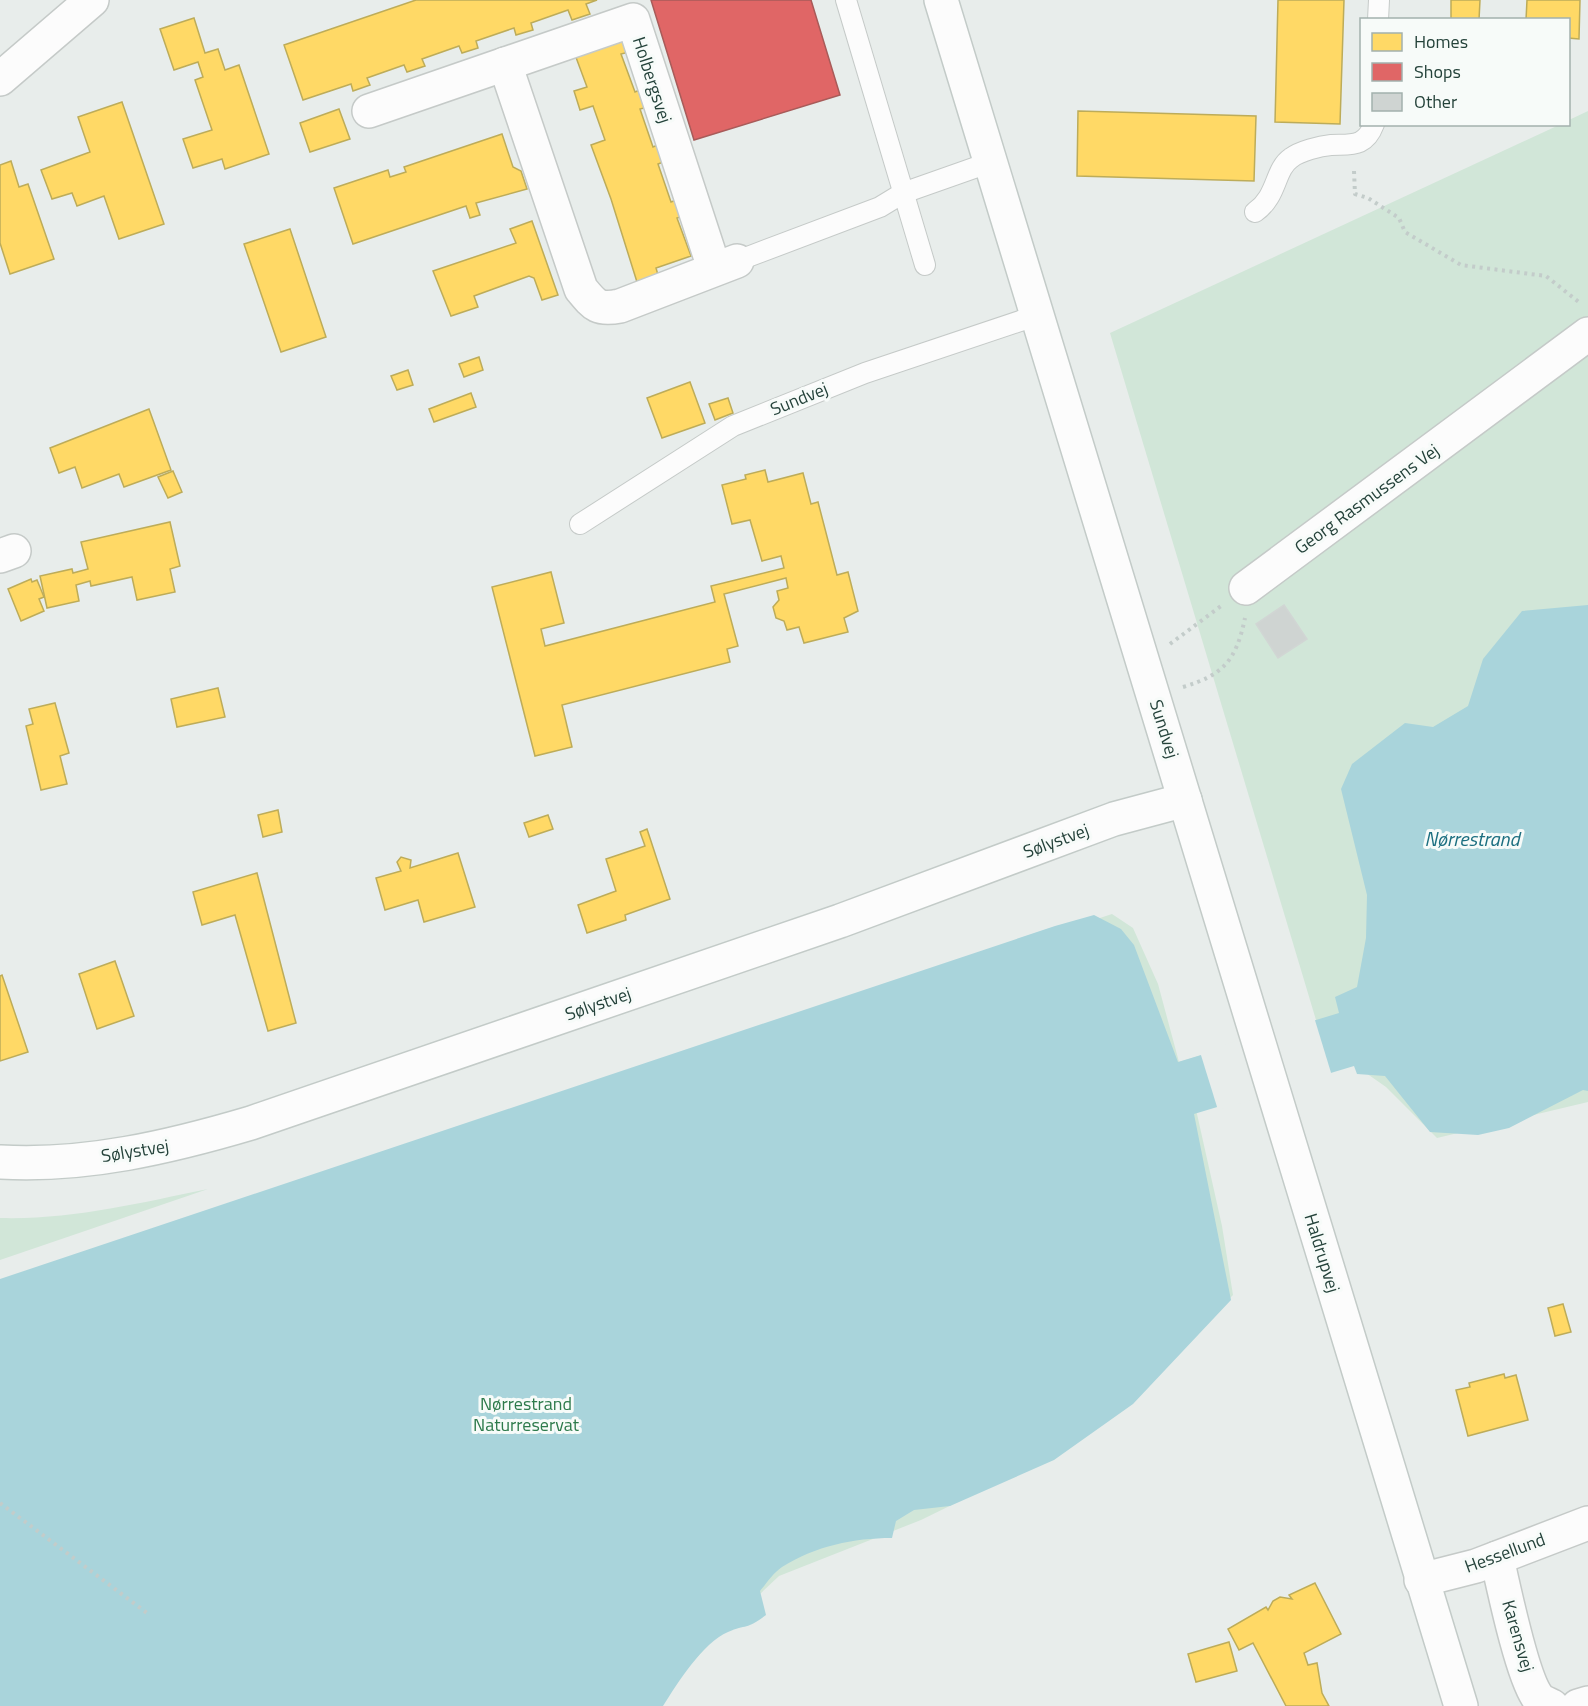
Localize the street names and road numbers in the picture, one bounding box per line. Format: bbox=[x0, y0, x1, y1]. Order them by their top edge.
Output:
street label: Holbergsvej bbox=[626, 33, 679, 127]
street label: Sundvej bbox=[766, 375, 832, 422]
street label: Georg Rasmussens Vej bbox=[1289, 437, 1445, 560]
street label: Sundvej bbox=[1143, 696, 1186, 762]
street label: Sølystvej bbox=[1019, 816, 1092, 865]
street label: Sølystvej bbox=[561, 980, 634, 1027]
street label: Sølystvej bbox=[99, 1132, 171, 1169]
street label: Haldrupvej bbox=[1298, 1210, 1347, 1296]
street label: Hessellund bbox=[1461, 1525, 1549, 1580]
street label: Karensvej bbox=[1495, 1597, 1542, 1675]

